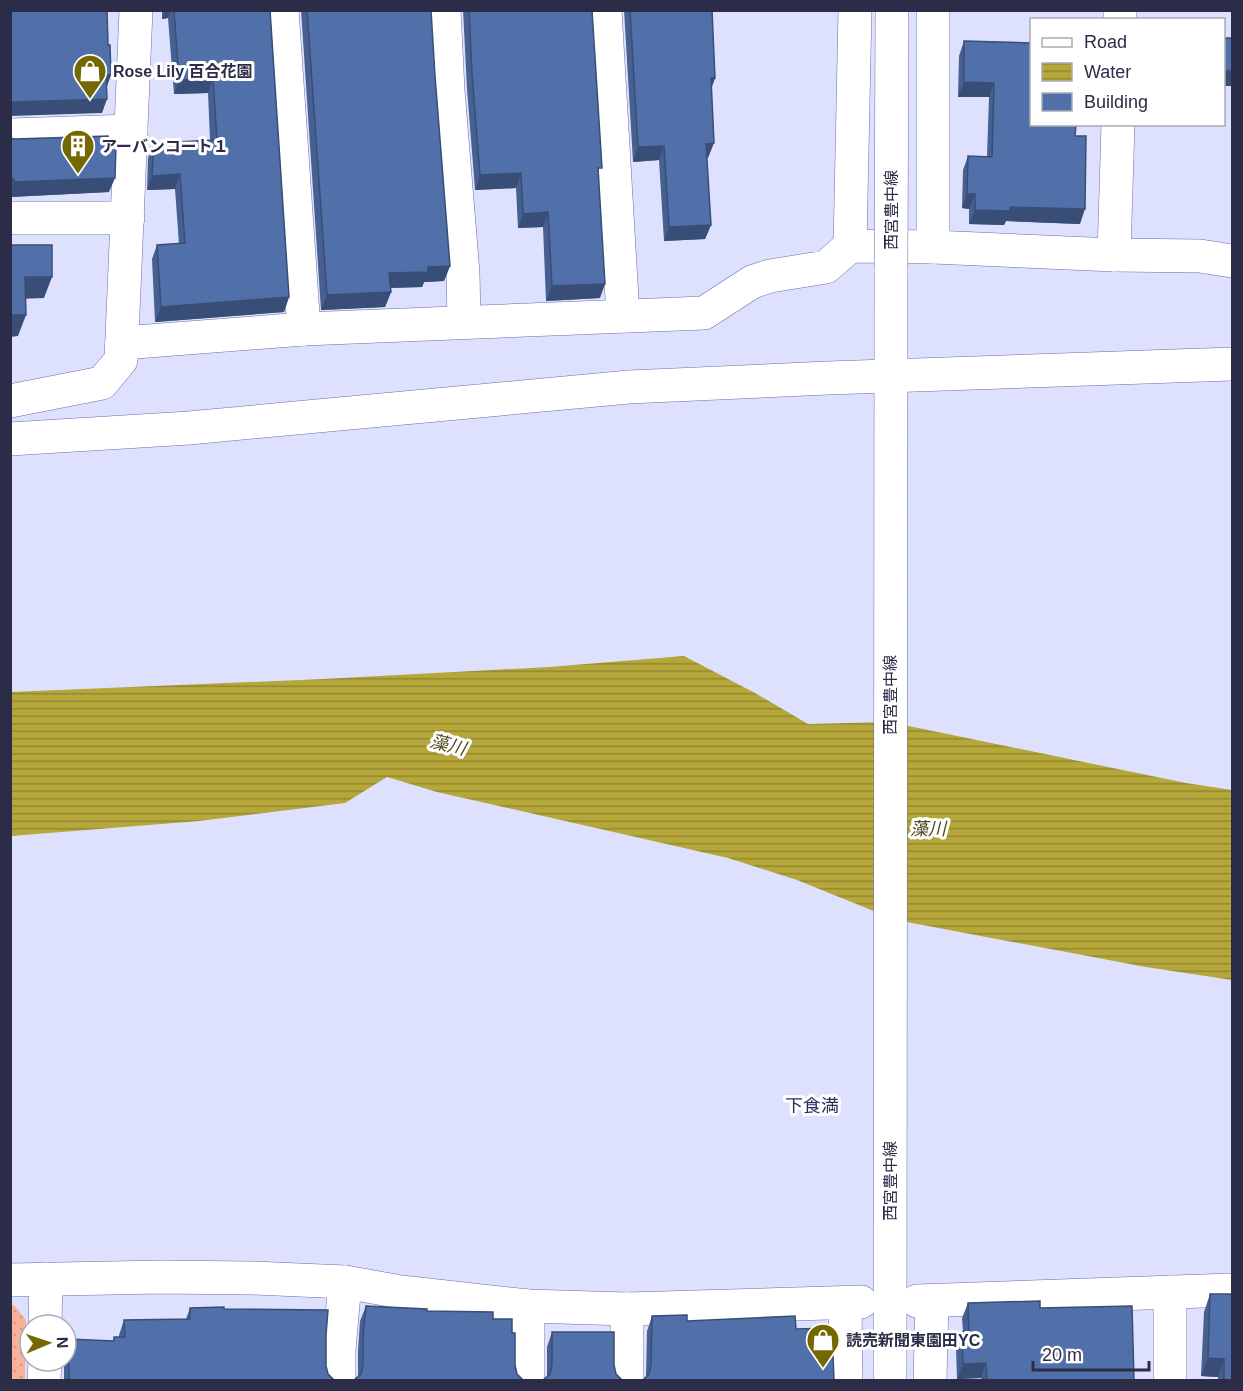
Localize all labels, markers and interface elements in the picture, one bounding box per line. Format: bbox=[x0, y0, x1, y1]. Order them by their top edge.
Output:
legend bbox=[1030, 18, 1225, 126]
text: Road bbox=[1084, 32, 1127, 52]
shop icon: Rose Lily 百合花園 bbox=[72, 53, 108, 100]
text: Water bbox=[1084, 62, 1131, 82]
place label: Rose Lily 百合花園 bbox=[113, 63, 253, 80]
text: Building bbox=[1084, 92, 1148, 112]
building icon: アーバンコート１ bbox=[60, 128, 96, 175]
place label: アーバンコート１ bbox=[101, 138, 229, 155]
street label: 西宮豊中線 bbox=[883, 170, 900, 250]
street label: 西宮豊中線 bbox=[882, 655, 899, 735]
water label: 藻川 bbox=[428, 731, 470, 760]
water label: 藻川 bbox=[910, 819, 948, 839]
district label: 下食満 bbox=[785, 1096, 839, 1116]
street label: 西宮豊中線 bbox=[882, 1141, 899, 1221]
north arrow bbox=[18, 1313, 78, 1373]
shop icon: 読売新聞東園田YC bbox=[805, 1322, 841, 1369]
place label: 読売新聞東園田YC bbox=[846, 1332, 981, 1349]
scale bar bbox=[1033, 1334, 1148, 1372]
text: N bbox=[54, 1336, 71, 1349]
text: 20 m bbox=[1042, 1345, 1082, 1365]

